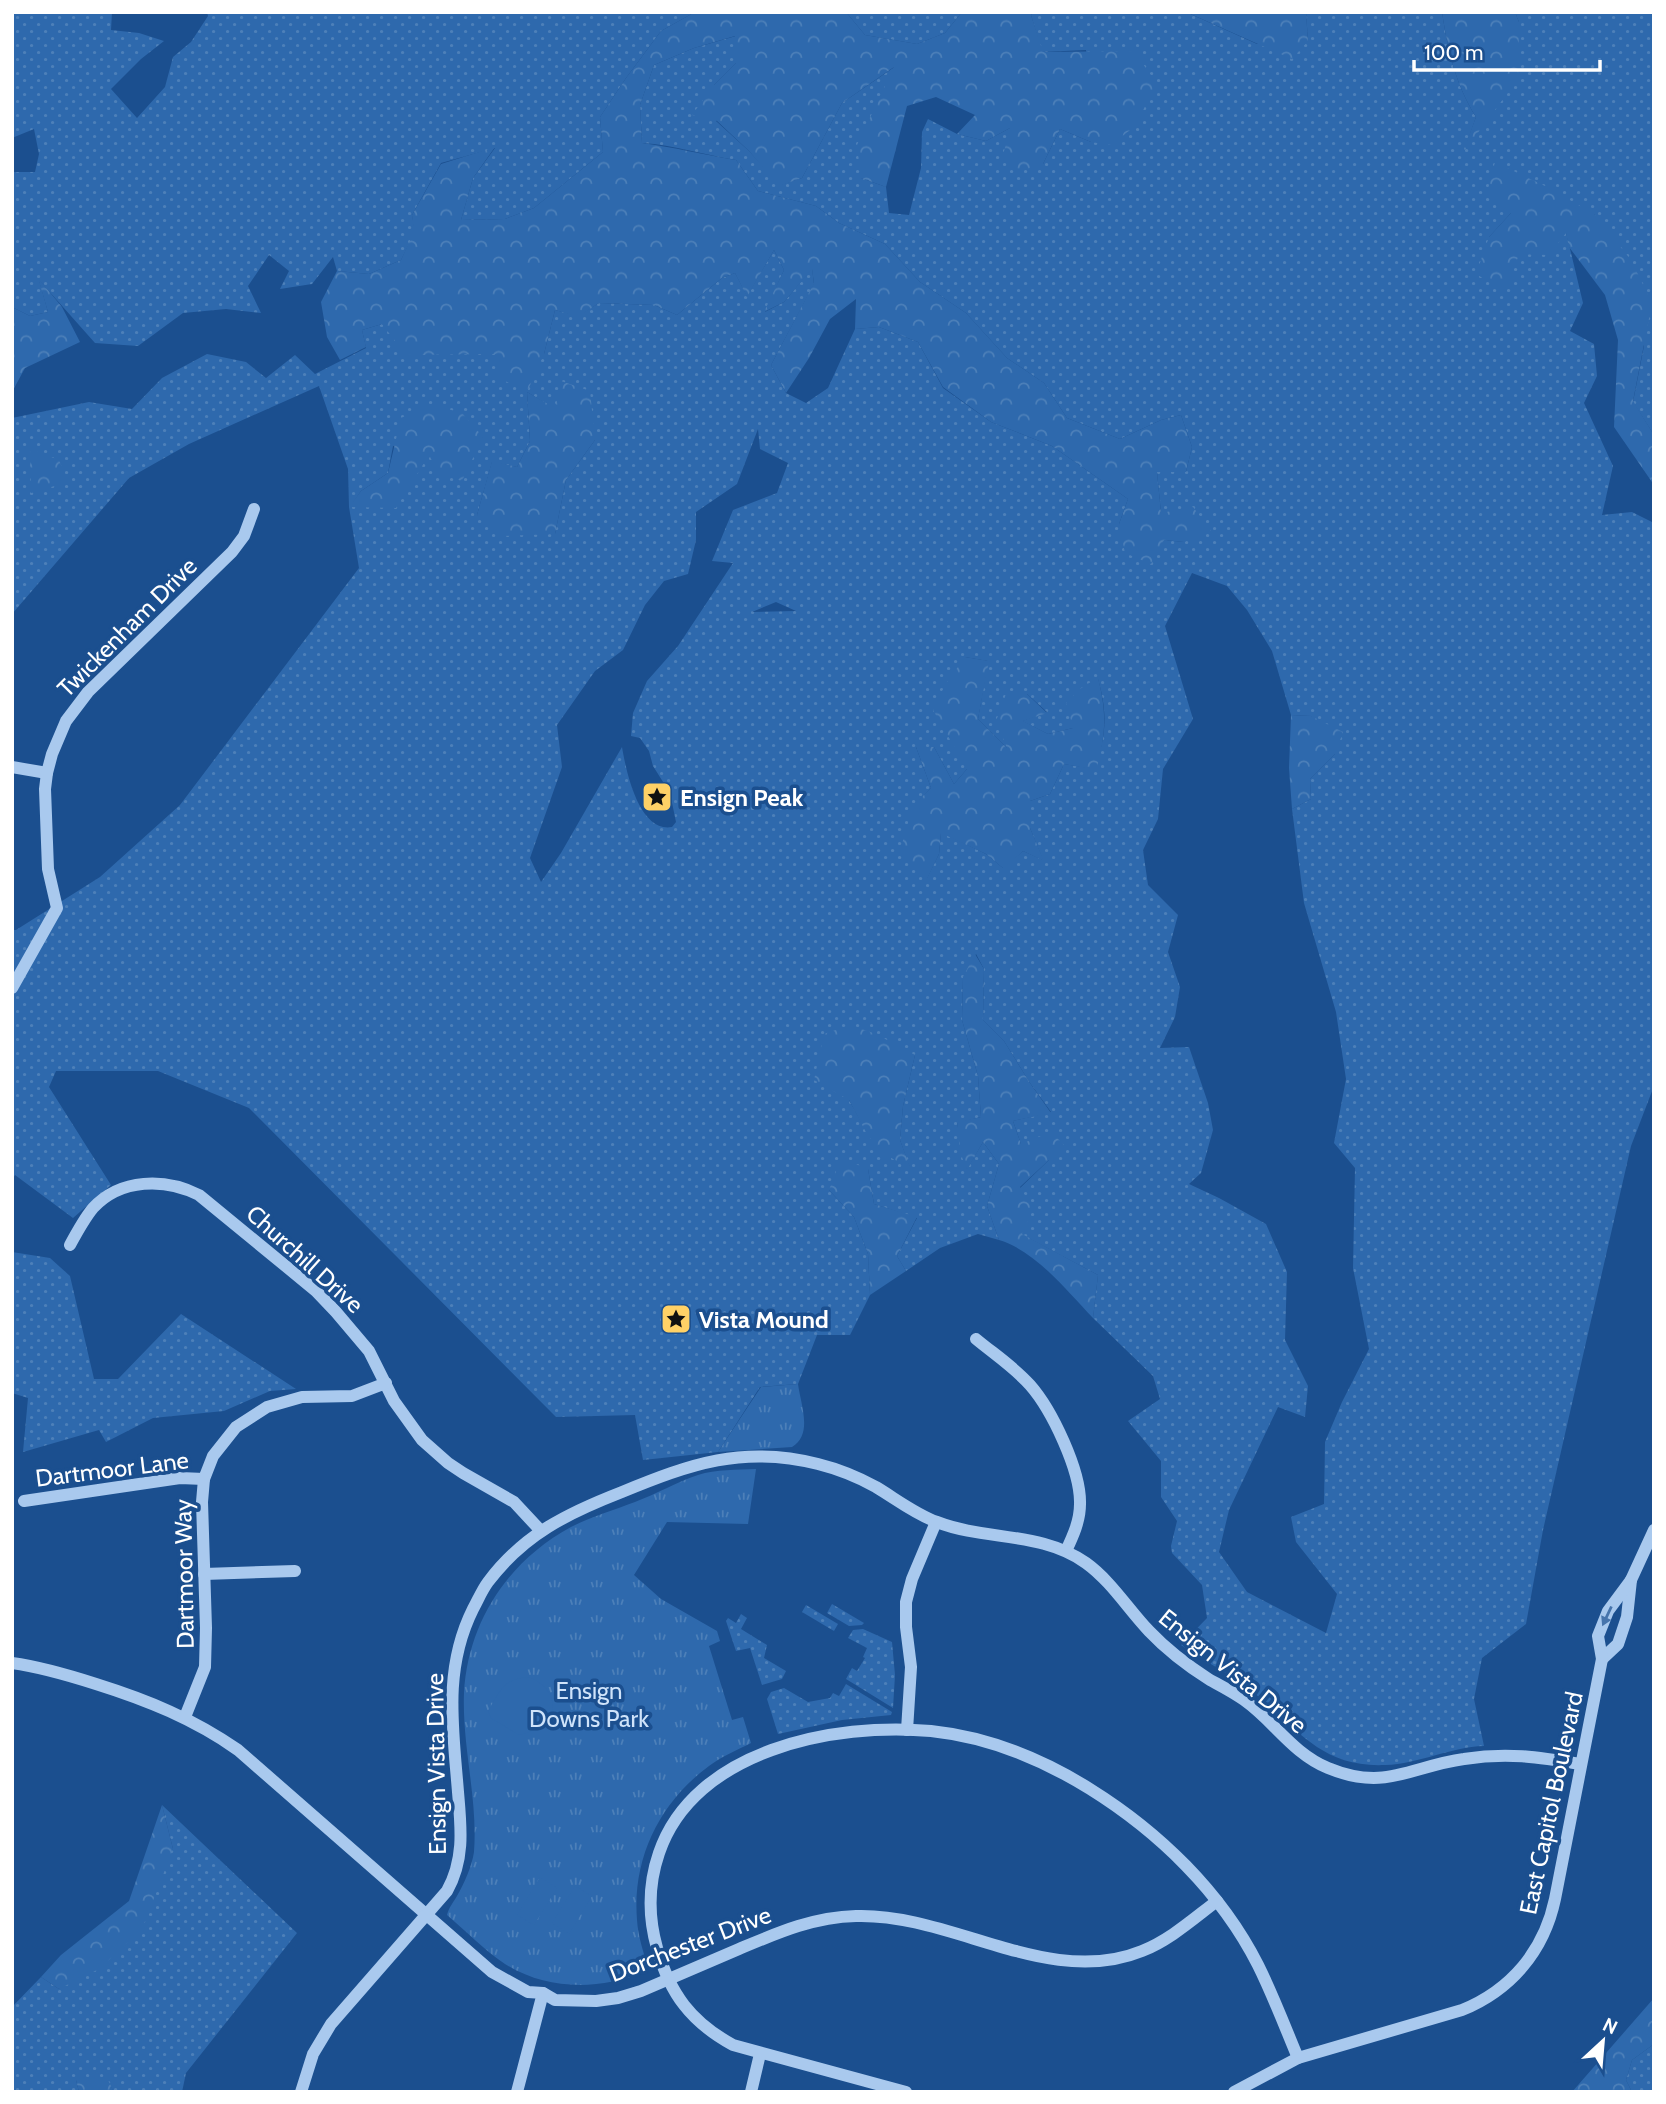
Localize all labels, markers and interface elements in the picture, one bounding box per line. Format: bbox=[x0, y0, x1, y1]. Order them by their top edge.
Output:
scale bar bbox=[1414, 28, 1600, 72]
text: 100 m bbox=[1424, 40, 1483, 65]
street label: Twickenham Drive bbox=[51, 551, 203, 703]
place icon: Ensign Peak bbox=[640, 780, 674, 814]
place label: Ensign Peak bbox=[680, 783, 804, 812]
street label: Churchill Drive bbox=[241, 1199, 369, 1319]
place icon: Vista Mound bbox=[659, 1302, 693, 1336]
place label: Vista Mound bbox=[699, 1305, 829, 1334]
street label: Dartmoor Lane bbox=[34, 1445, 190, 1493]
street label: Dartmoor Way bbox=[168, 1499, 200, 1649]
street label: Ensign Vista Drive bbox=[1153, 1603, 1313, 1739]
one-way arrow bbox=[1601, 1606, 1612, 1626]
street label: Ensign Vista Drive bbox=[420, 1673, 452, 1855]
park label: Ensign Downs Park bbox=[529, 1676, 649, 1733]
street label: East Capitol Boulevard bbox=[1513, 1689, 1589, 1917]
street label: Dorchester Drive bbox=[605, 1900, 775, 1988]
north arrow bbox=[1568, 2006, 1638, 2076]
text: N bbox=[1599, 2013, 1621, 2039]

